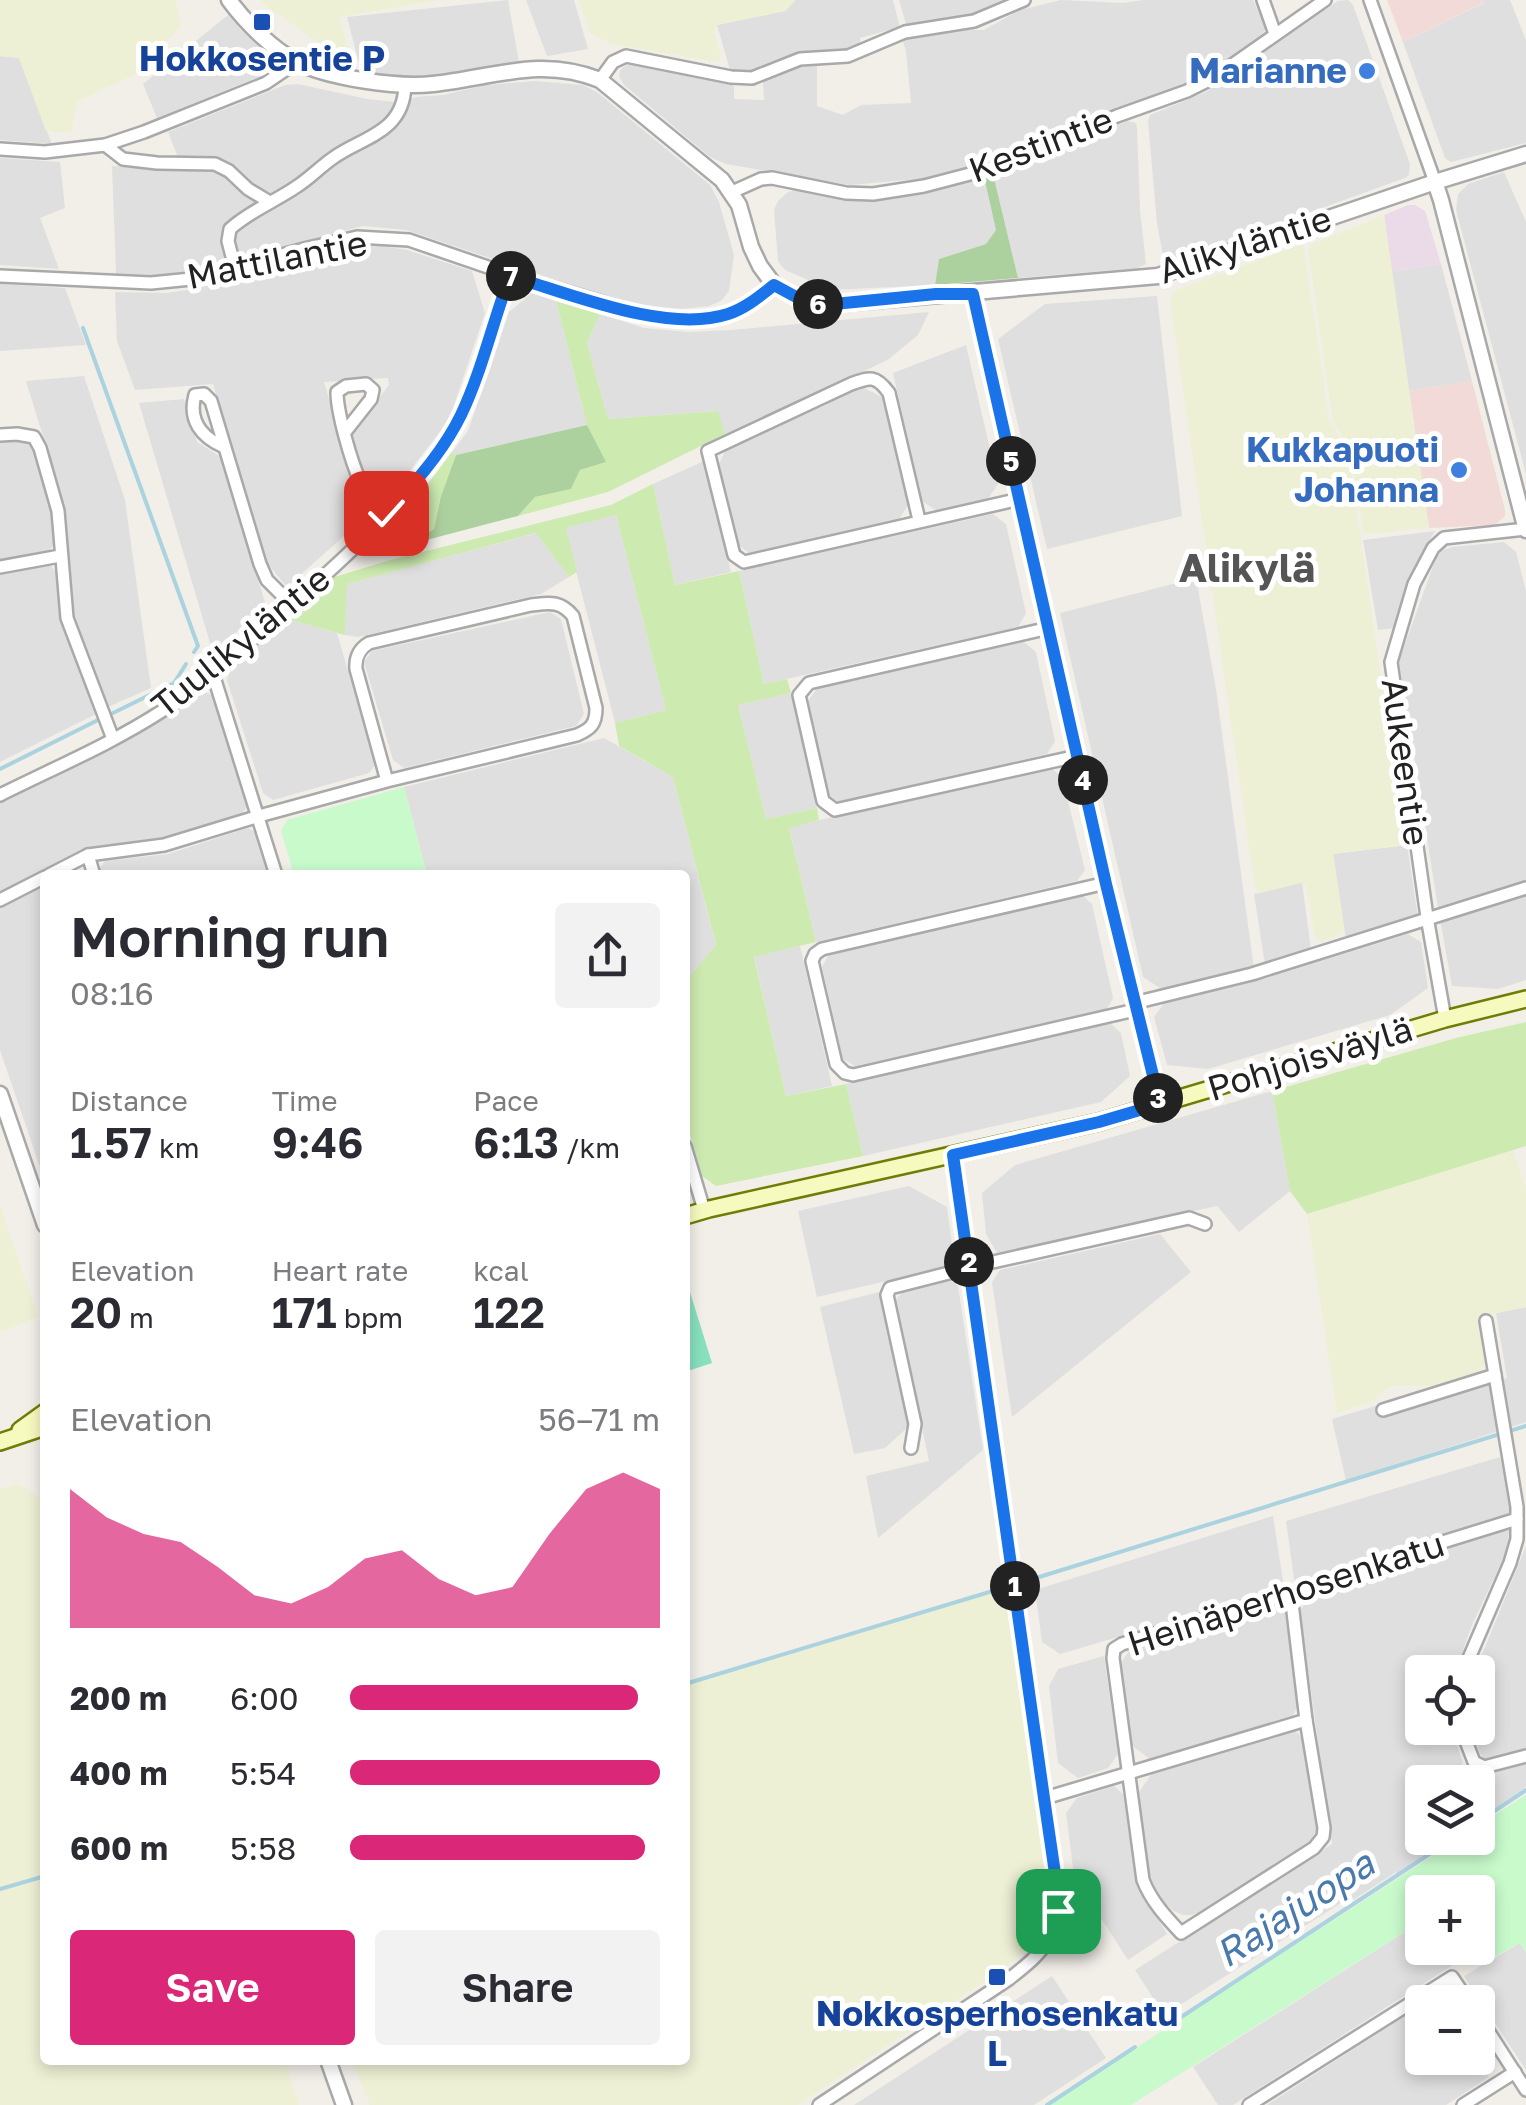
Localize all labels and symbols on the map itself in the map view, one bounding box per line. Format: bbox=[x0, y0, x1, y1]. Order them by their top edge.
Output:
marker: Hokkosentie P bbox=[251, 11, 273, 33]
place label: Hokkosentie P bbox=[139, 37, 385, 79]
place label: Marianne bbox=[1189, 49, 1347, 91]
marker: Marianne bbox=[1356, 60, 1378, 82]
street label: Kestintie bbox=[963, 97, 1118, 191]
street label: Alikyläntie bbox=[1153, 196, 1336, 292]
street label: Mattilantie bbox=[183, 221, 370, 297]
pin: 7 bbox=[486, 251, 536, 301]
pin: 6 bbox=[793, 279, 843, 329]
place label: Kukkapuoti Johanna bbox=[1246, 428, 1439, 510]
pin: 5 bbox=[986, 436, 1036, 486]
marker: Kukkapuoti Johanna bbox=[1448, 459, 1470, 481]
pin bbox=[344, 471, 429, 556]
district label: Alikylä bbox=[1179, 543, 1315, 591]
street label: Tuulikyläntie bbox=[143, 557, 338, 726]
street label: Aukeentie bbox=[1373, 676, 1439, 848]
pin: 4 bbox=[1058, 755, 1108, 805]
street label: Pohjoisväylä bbox=[1202, 1007, 1417, 1109]
pin: 3 bbox=[1133, 1073, 1183, 1123]
pin: 2 bbox=[944, 1237, 994, 1287]
street label: Heinäperhosenkatu bbox=[1122, 1522, 1449, 1664]
pin: 1 bbox=[990, 1561, 1040, 1611]
water label: Rajajuopa bbox=[1207, 1839, 1383, 1975]
pin bbox=[1016, 1869, 1101, 1954]
marker: Nokkosperhosenkatu L bbox=[986, 1966, 1008, 1988]
place label: Nokkosperhosenkatu L bbox=[816, 1992, 1178, 2074]

